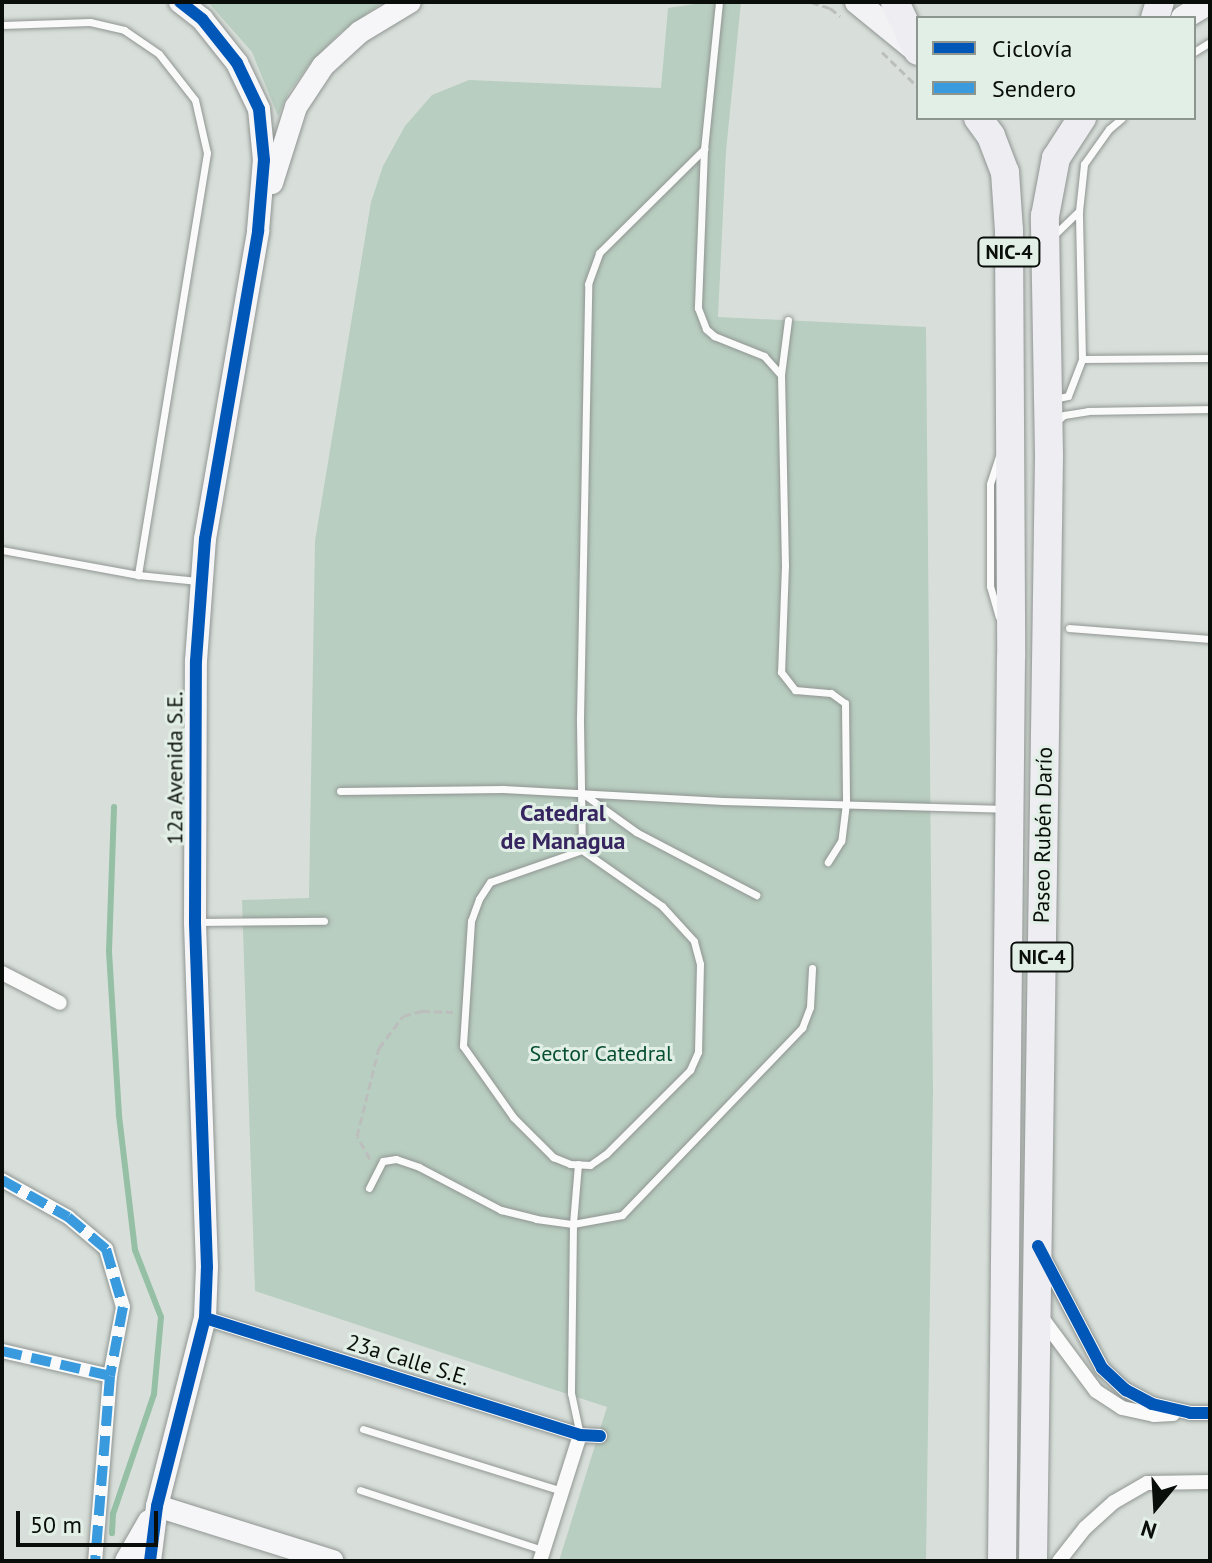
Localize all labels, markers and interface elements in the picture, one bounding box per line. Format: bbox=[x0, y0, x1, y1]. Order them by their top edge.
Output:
legend bbox=[916, 16, 1196, 120]
text: Ciclovía bbox=[992, 33, 1072, 64]
text: Sendero bbox=[992, 73, 1076, 104]
road number: NIC-4 bbox=[977, 236, 1041, 268]
street label: 12a Avenida S.E. bbox=[162, 691, 188, 845]
street label: Paseo Rubén Darío bbox=[1028, 747, 1058, 923]
district label: Catedral de Managua bbox=[501, 799, 625, 855]
road number: NIC-4 bbox=[1010, 941, 1074, 973]
park label: Sector Catedral bbox=[529, 1041, 673, 1067]
street label: 23a Calle S.E. bbox=[344, 1329, 472, 1391]
north arrow bbox=[1116, 1467, 1196, 1547]
scale bar bbox=[20, 1495, 162, 1545]
text: 50 m bbox=[30, 1509, 82, 1540]
text: N bbox=[1137, 1514, 1160, 1545]

